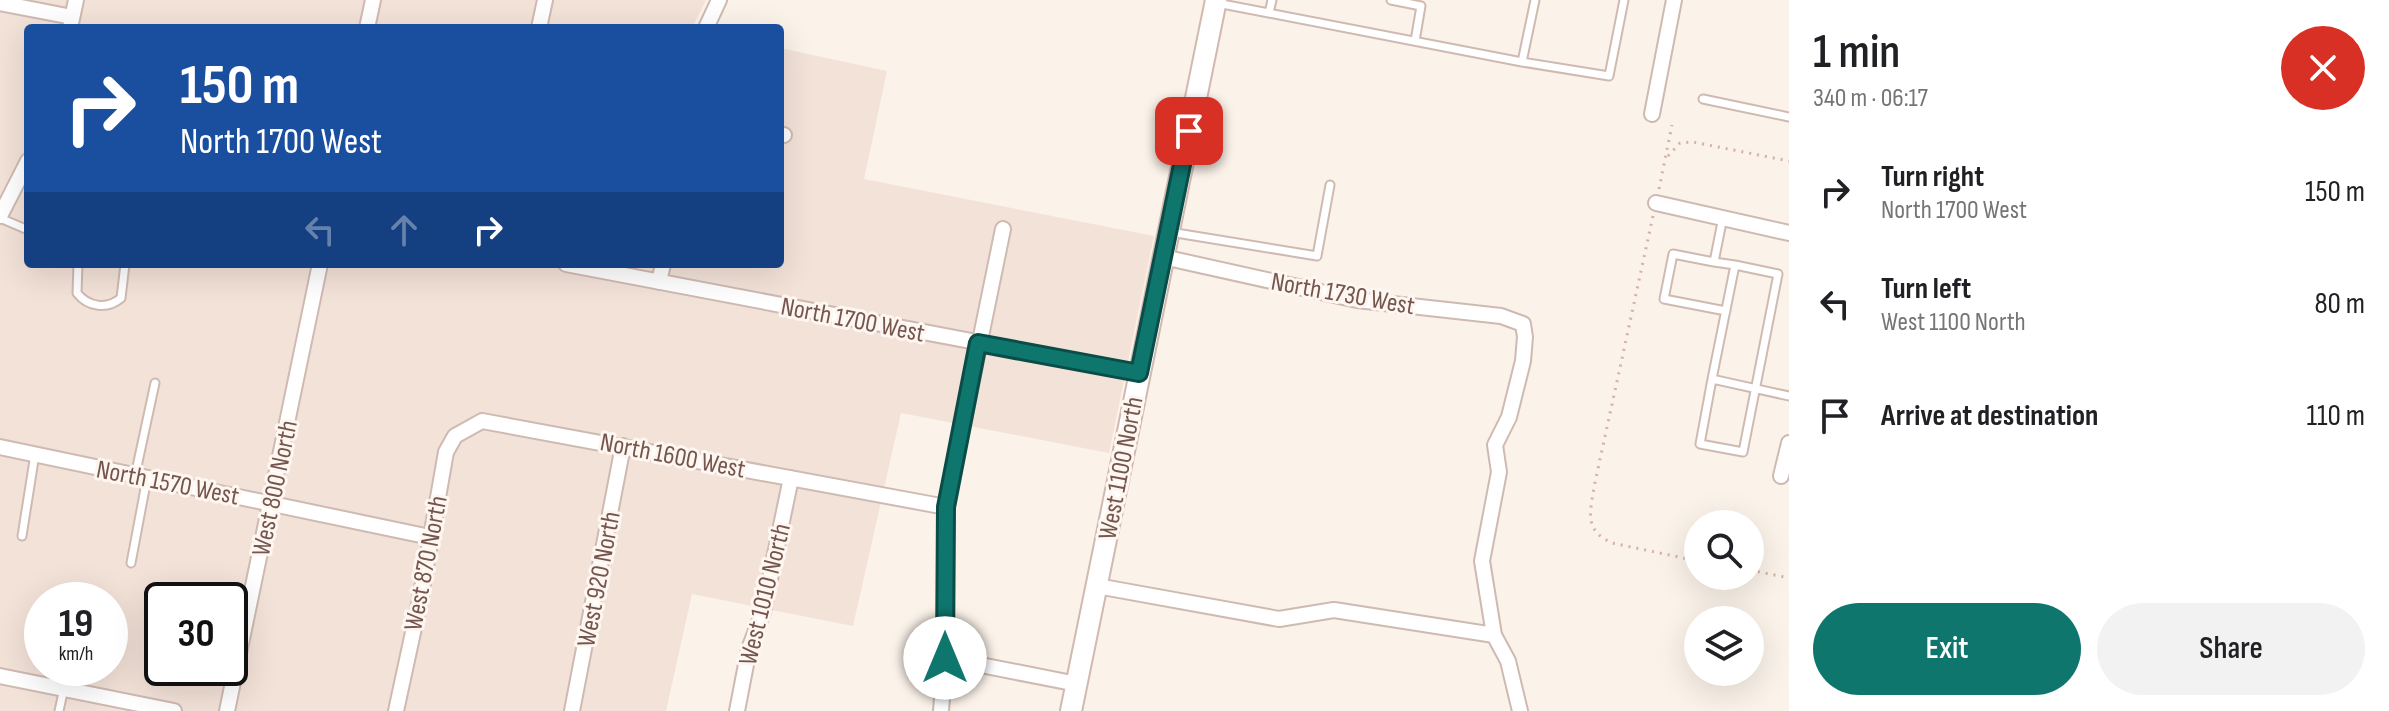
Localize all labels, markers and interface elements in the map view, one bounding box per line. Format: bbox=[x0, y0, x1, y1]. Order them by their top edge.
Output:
text: 1 min bbox=[1813, 24, 1900, 81]
button: close bbox=[2281, 26, 2365, 110]
text: 150 m bbox=[180, 53, 299, 120]
icon: right bbox=[48, 56, 152, 160]
text: 340 m · 06:17 bbox=[1813, 83, 1928, 114]
pin bbox=[1155, 97, 1223, 165]
icon: arrive bbox=[1167, 109, 1211, 153]
text: North 1700 West bbox=[180, 121, 382, 164]
text: Turn right bbox=[1881, 159, 1984, 195]
icon: right bbox=[1813, 170, 1857, 214]
text: 150 m bbox=[2305, 174, 2365, 210]
text: North 1700 West bbox=[1881, 195, 2027, 226]
icon: left bbox=[298, 208, 342, 252]
icon: ahead bbox=[382, 208, 426, 252]
icon: right bbox=[466, 208, 510, 252]
street label: North 1730 West bbox=[1268, 267, 1417, 322]
text: Turn left bbox=[1881, 271, 1971, 307]
icon: left bbox=[1813, 282, 1857, 326]
text: 80 m bbox=[2314, 286, 2365, 322]
street label: North 1700 West bbox=[778, 291, 927, 350]
text: West 1100 North bbox=[1881, 307, 2026, 338]
street label: West 1100 North bbox=[1092, 394, 1150, 542]
icon: arrive bbox=[1813, 394, 1857, 438]
text: Arrive at destination bbox=[1881, 398, 2098, 434]
text: 110 m bbox=[2307, 398, 2365, 434]
street label: West 800 North bbox=[246, 418, 305, 559]
street label: North 1600 West bbox=[598, 427, 748, 486]
street label: North 1570 West bbox=[94, 454, 242, 513]
street label: West 870 North bbox=[398, 493, 455, 633]
street label: West 920 North bbox=[571, 509, 628, 650]
map controls bbox=[1684, 510, 1764, 686]
button: search bbox=[1684, 510, 1764, 590]
street label: West 1010 North bbox=[733, 520, 798, 668]
speed limit sign: 30 bbox=[144, 582, 248, 686]
text: 19 bbox=[59, 600, 93, 648]
button: Exit bbox=[1813, 603, 2081, 695]
button: Share bbox=[2097, 603, 2365, 695]
button: layers bbox=[1684, 606, 1764, 686]
position arrow bbox=[903, 616, 987, 700]
text: km/h bbox=[59, 642, 93, 666]

